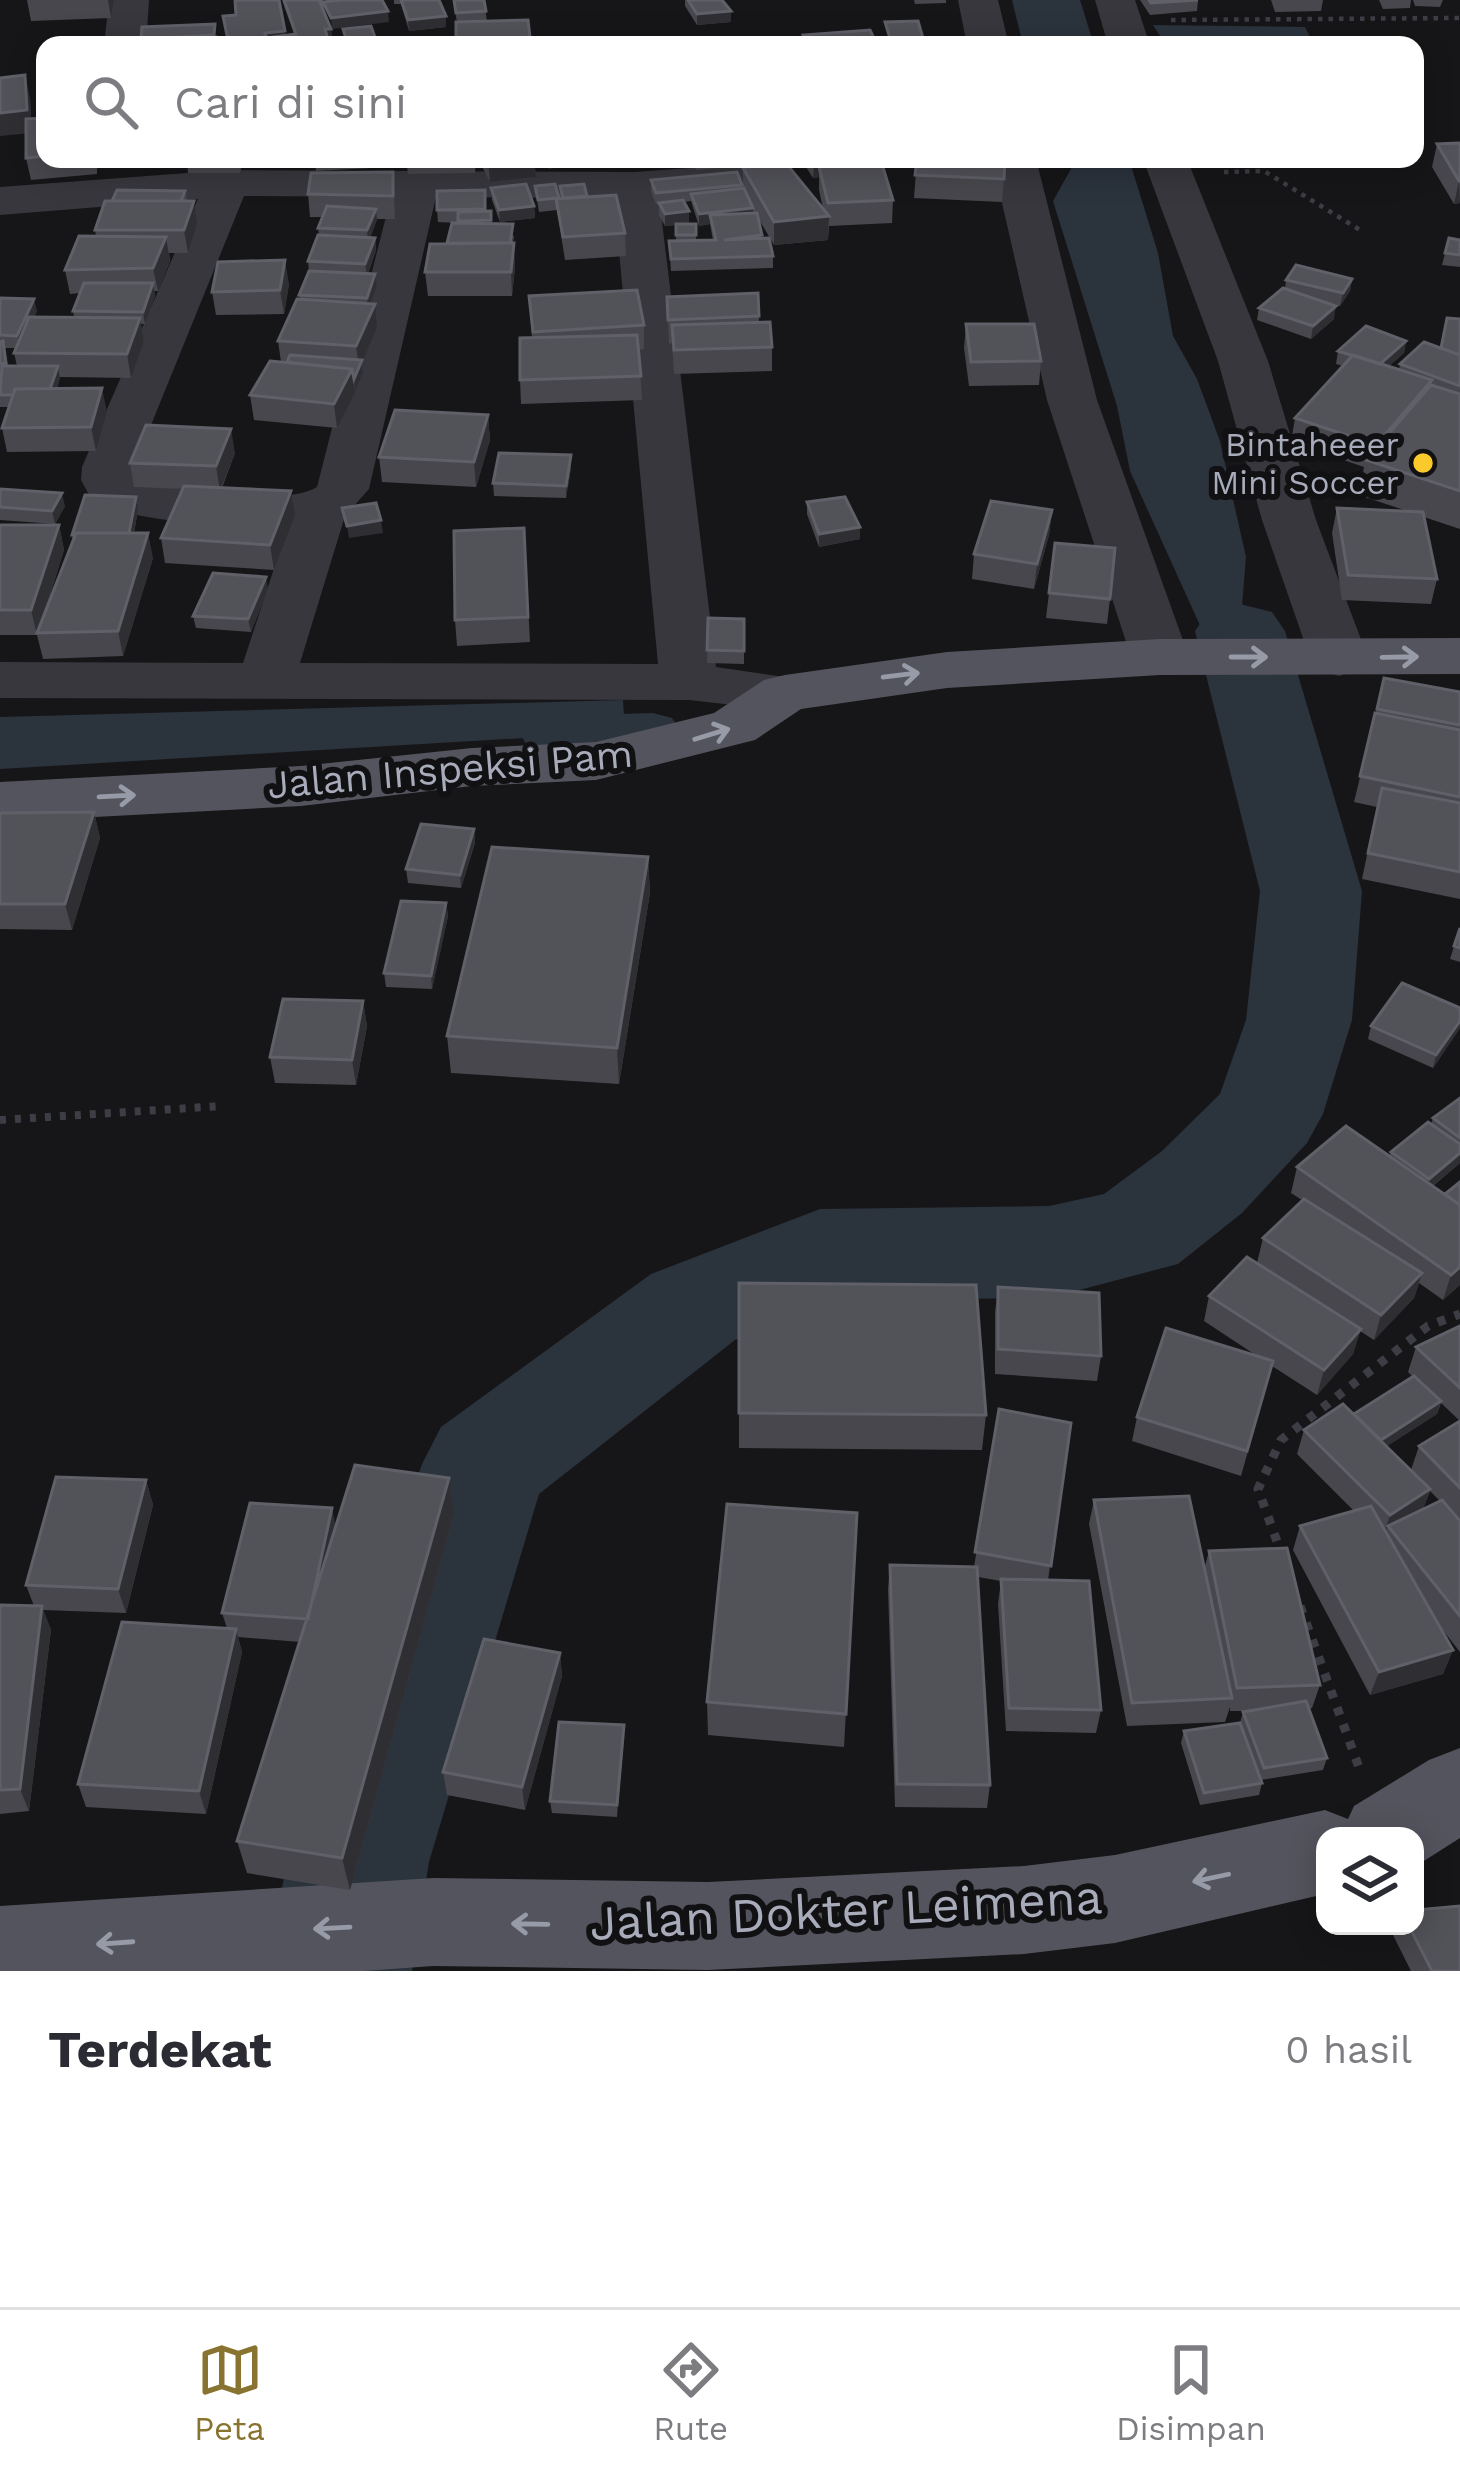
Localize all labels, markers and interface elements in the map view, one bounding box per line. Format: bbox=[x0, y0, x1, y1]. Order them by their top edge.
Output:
search box bbox=[36, 36, 1424, 168]
icon: search bbox=[78, 69, 144, 135]
text: Cari di sini bbox=[174, 76, 407, 129]
place label: Bintaheeer Mini Soccer bbox=[1211, 425, 1399, 502]
marker: Bintaheeer Mini Soccer bbox=[1410, 450, 1436, 476]
one-way arrow bbox=[1380, 645, 1419, 668]
one-way arrow bbox=[1229, 646, 1268, 668]
one-way arrow bbox=[881, 664, 920, 686]
one-way arrow bbox=[692, 722, 730, 744]
street label: Jalan Inspeksi Pam bbox=[265, 731, 635, 807]
one-way arrow bbox=[97, 784, 136, 807]
map controls bbox=[1316, 1827, 1424, 1935]
button: layers bbox=[1316, 1827, 1424, 1935]
street label: Jalan Dokter Leimena bbox=[588, 1868, 1104, 1952]
one-way arrow bbox=[1192, 1868, 1230, 1891]
one-way arrow bbox=[511, 1912, 550, 1935]
one-way arrow bbox=[313, 1917, 352, 1940]
one-way arrow bbox=[96, 1931, 135, 1954]
text: Terdekat bbox=[48, 2020, 272, 2079]
text: 0 hasil bbox=[1285, 2027, 1412, 2072]
tab: Peta bbox=[194, 2337, 265, 2448]
tab: Rute bbox=[653, 2337, 728, 2448]
tab: Disimpan bbox=[1116, 2337, 1266, 2448]

